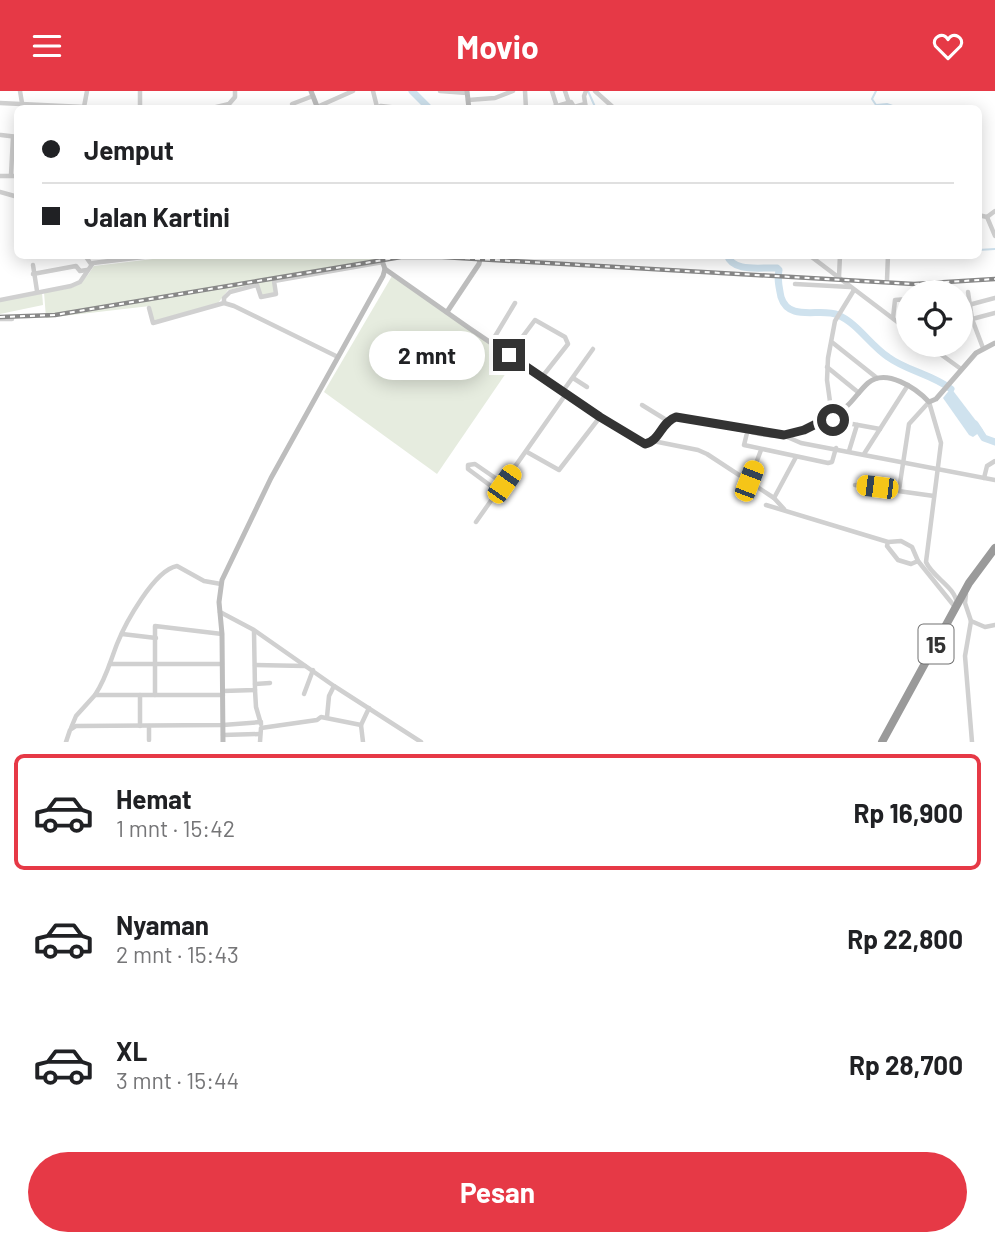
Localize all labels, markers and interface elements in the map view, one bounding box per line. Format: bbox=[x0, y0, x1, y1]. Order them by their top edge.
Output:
icon: menu bbox=[28, 27, 66, 65]
text: Movio bbox=[456, 27, 539, 65]
icon: heart bbox=[929, 27, 967, 65]
text: Jemput bbox=[84, 134, 174, 165]
text: Jalan Kartini bbox=[84, 201, 230, 232]
map controls bbox=[896, 280, 973, 357]
button: locate bbox=[896, 280, 973, 357]
callout: 2 mnt bbox=[369, 331, 484, 379]
route end bbox=[493, 339, 525, 371]
text: 2 mnt bbox=[398, 341, 456, 369]
route start bbox=[817, 404, 849, 436]
car bbox=[732, 458, 767, 504]
car bbox=[484, 461, 525, 507]
car bbox=[855, 474, 900, 500]
road number: 15 bbox=[918, 625, 954, 663]
icon: car bbox=[32, 781, 95, 844]
text: Hemat bbox=[116, 783, 192, 814]
text: Rp 16,900 bbox=[854, 797, 963, 828]
text: 1 mnt · 15:42 bbox=[116, 814, 235, 842]
icon: car bbox=[32, 907, 95, 970]
text: Nyaman bbox=[116, 909, 209, 940]
text: Rp 22,800 bbox=[847, 923, 963, 954]
text: 2 mnt · 15:43 bbox=[116, 940, 239, 968]
icon: car bbox=[32, 1033, 95, 1096]
text: XL bbox=[116, 1035, 147, 1066]
text: Rp 28,700 bbox=[849, 1049, 963, 1080]
text: 3 mnt · 15:44 bbox=[116, 1066, 239, 1094]
button: Pesan bbox=[28, 1152, 967, 1232]

